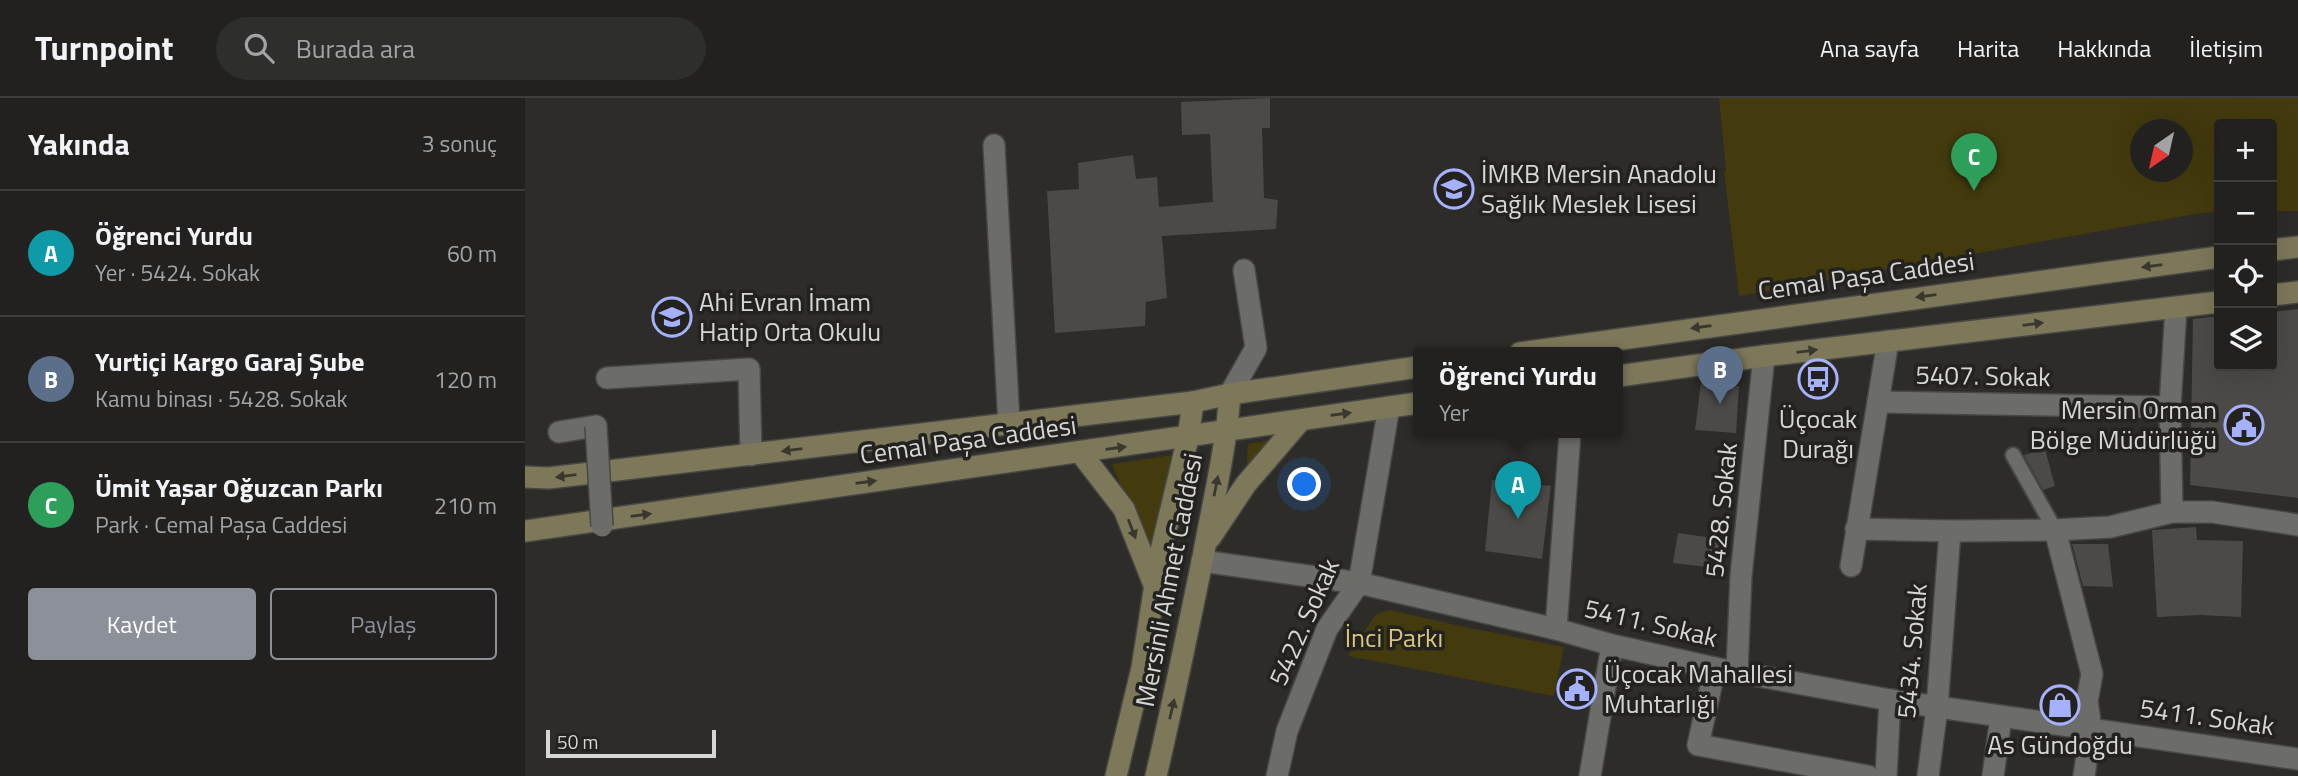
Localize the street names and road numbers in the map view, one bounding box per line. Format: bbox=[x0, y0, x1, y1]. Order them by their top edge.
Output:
street label: Cemal Paşa Caddesi bbox=[1755, 241, 1977, 310]
street label: 5407. Sokak bbox=[1915, 355, 2051, 396]
street label: Cemal Paşa Caddesi bbox=[857, 405, 1079, 474]
street label: 5428. Sokak bbox=[1694, 441, 1747, 579]
street label: Mersinli Ahmet Caddesi bbox=[1125, 450, 1212, 710]
street label: 5422. Sokak bbox=[1258, 552, 1349, 692]
street label: 5434. Sokak bbox=[1886, 582, 1937, 720]
street label: 5411. Sokak bbox=[1581, 588, 1721, 657]
street label: 5411. Sokak bbox=[2137, 688, 2277, 745]

